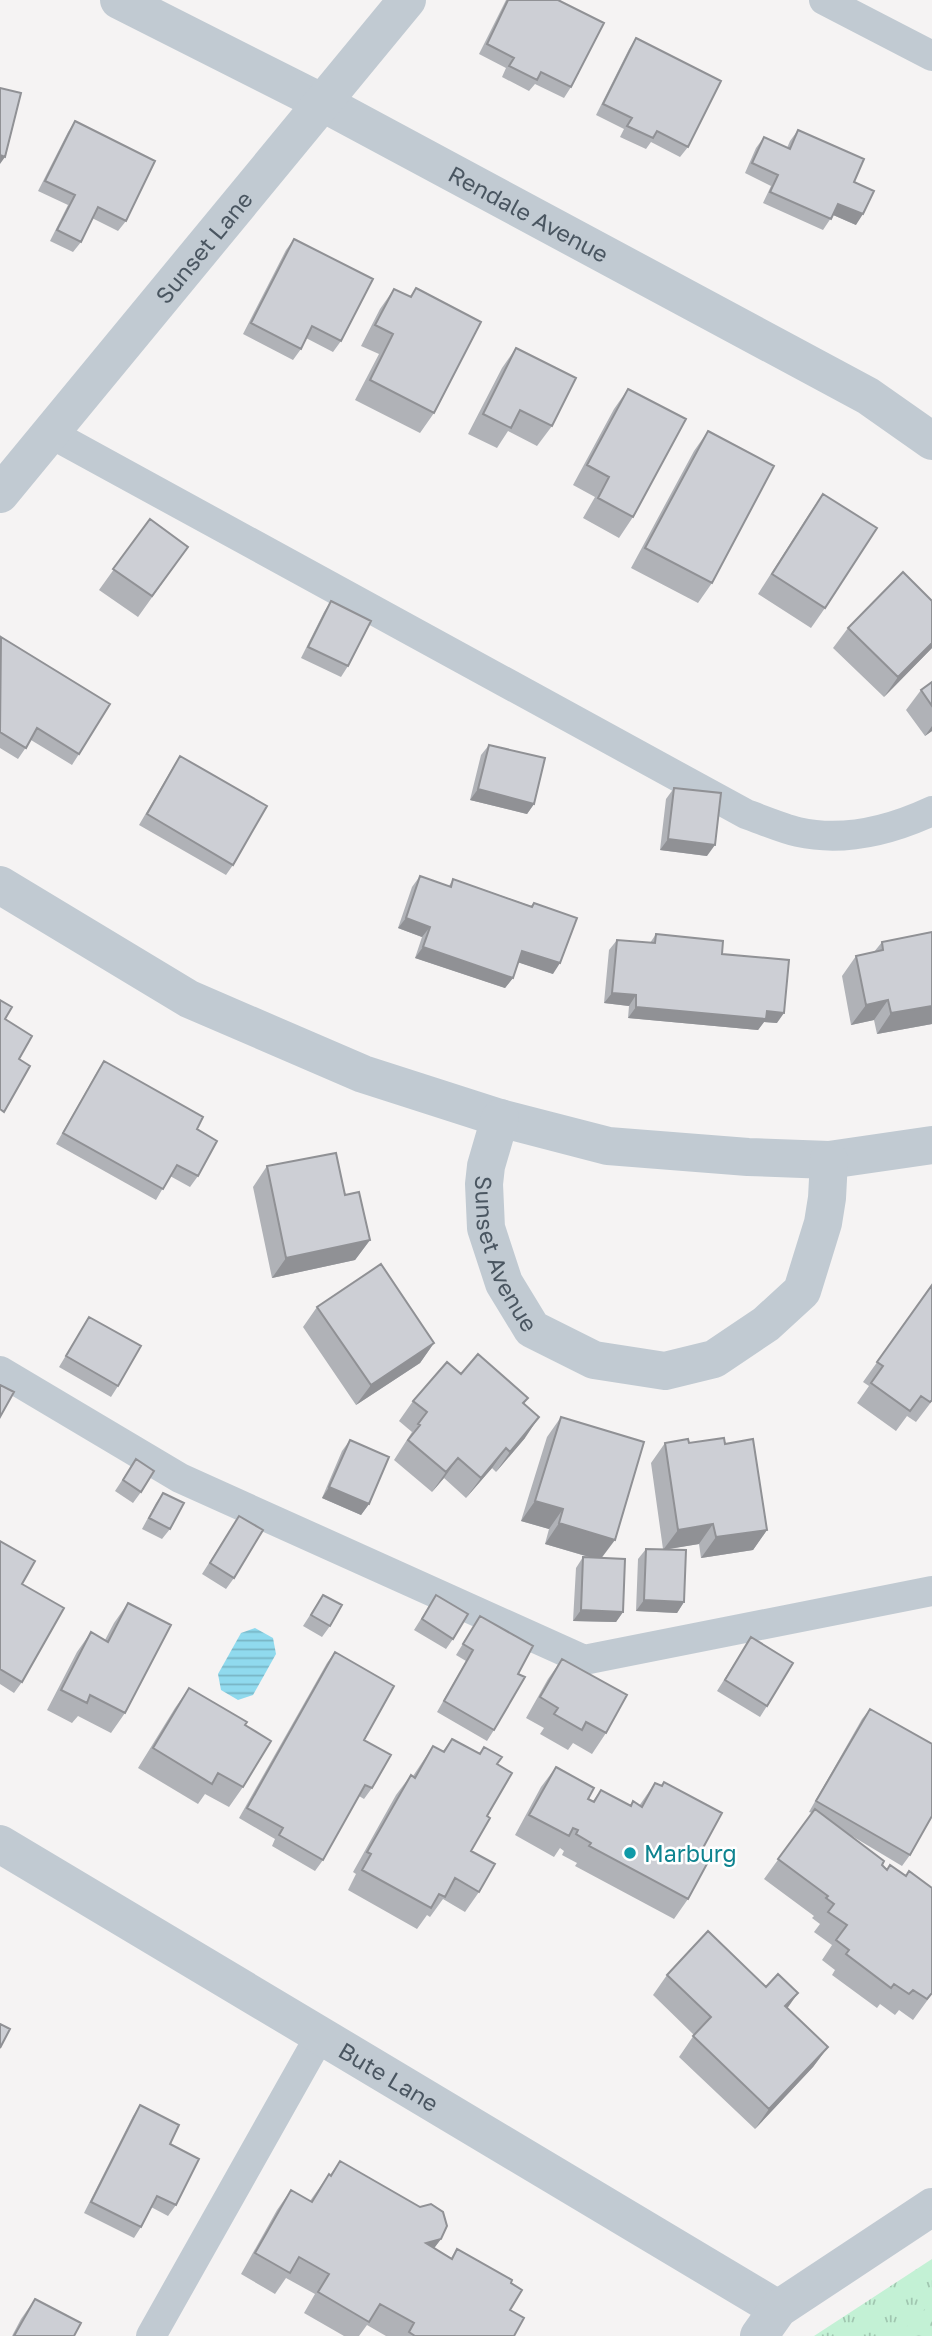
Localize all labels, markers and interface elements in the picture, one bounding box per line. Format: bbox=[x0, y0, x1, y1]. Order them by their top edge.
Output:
street label: Rendale Avenue bbox=[444, 159, 613, 268]
street label: Sunset Lane bbox=[149, 185, 258, 309]
street label: Sunset Avenue bbox=[469, 1174, 544, 1337]
place label: Marburg bbox=[644, 1839, 737, 1867]
marker: Marburg bbox=[622, 1845, 638, 1861]
street label: Bute Lane bbox=[334, 2036, 444, 2117]

